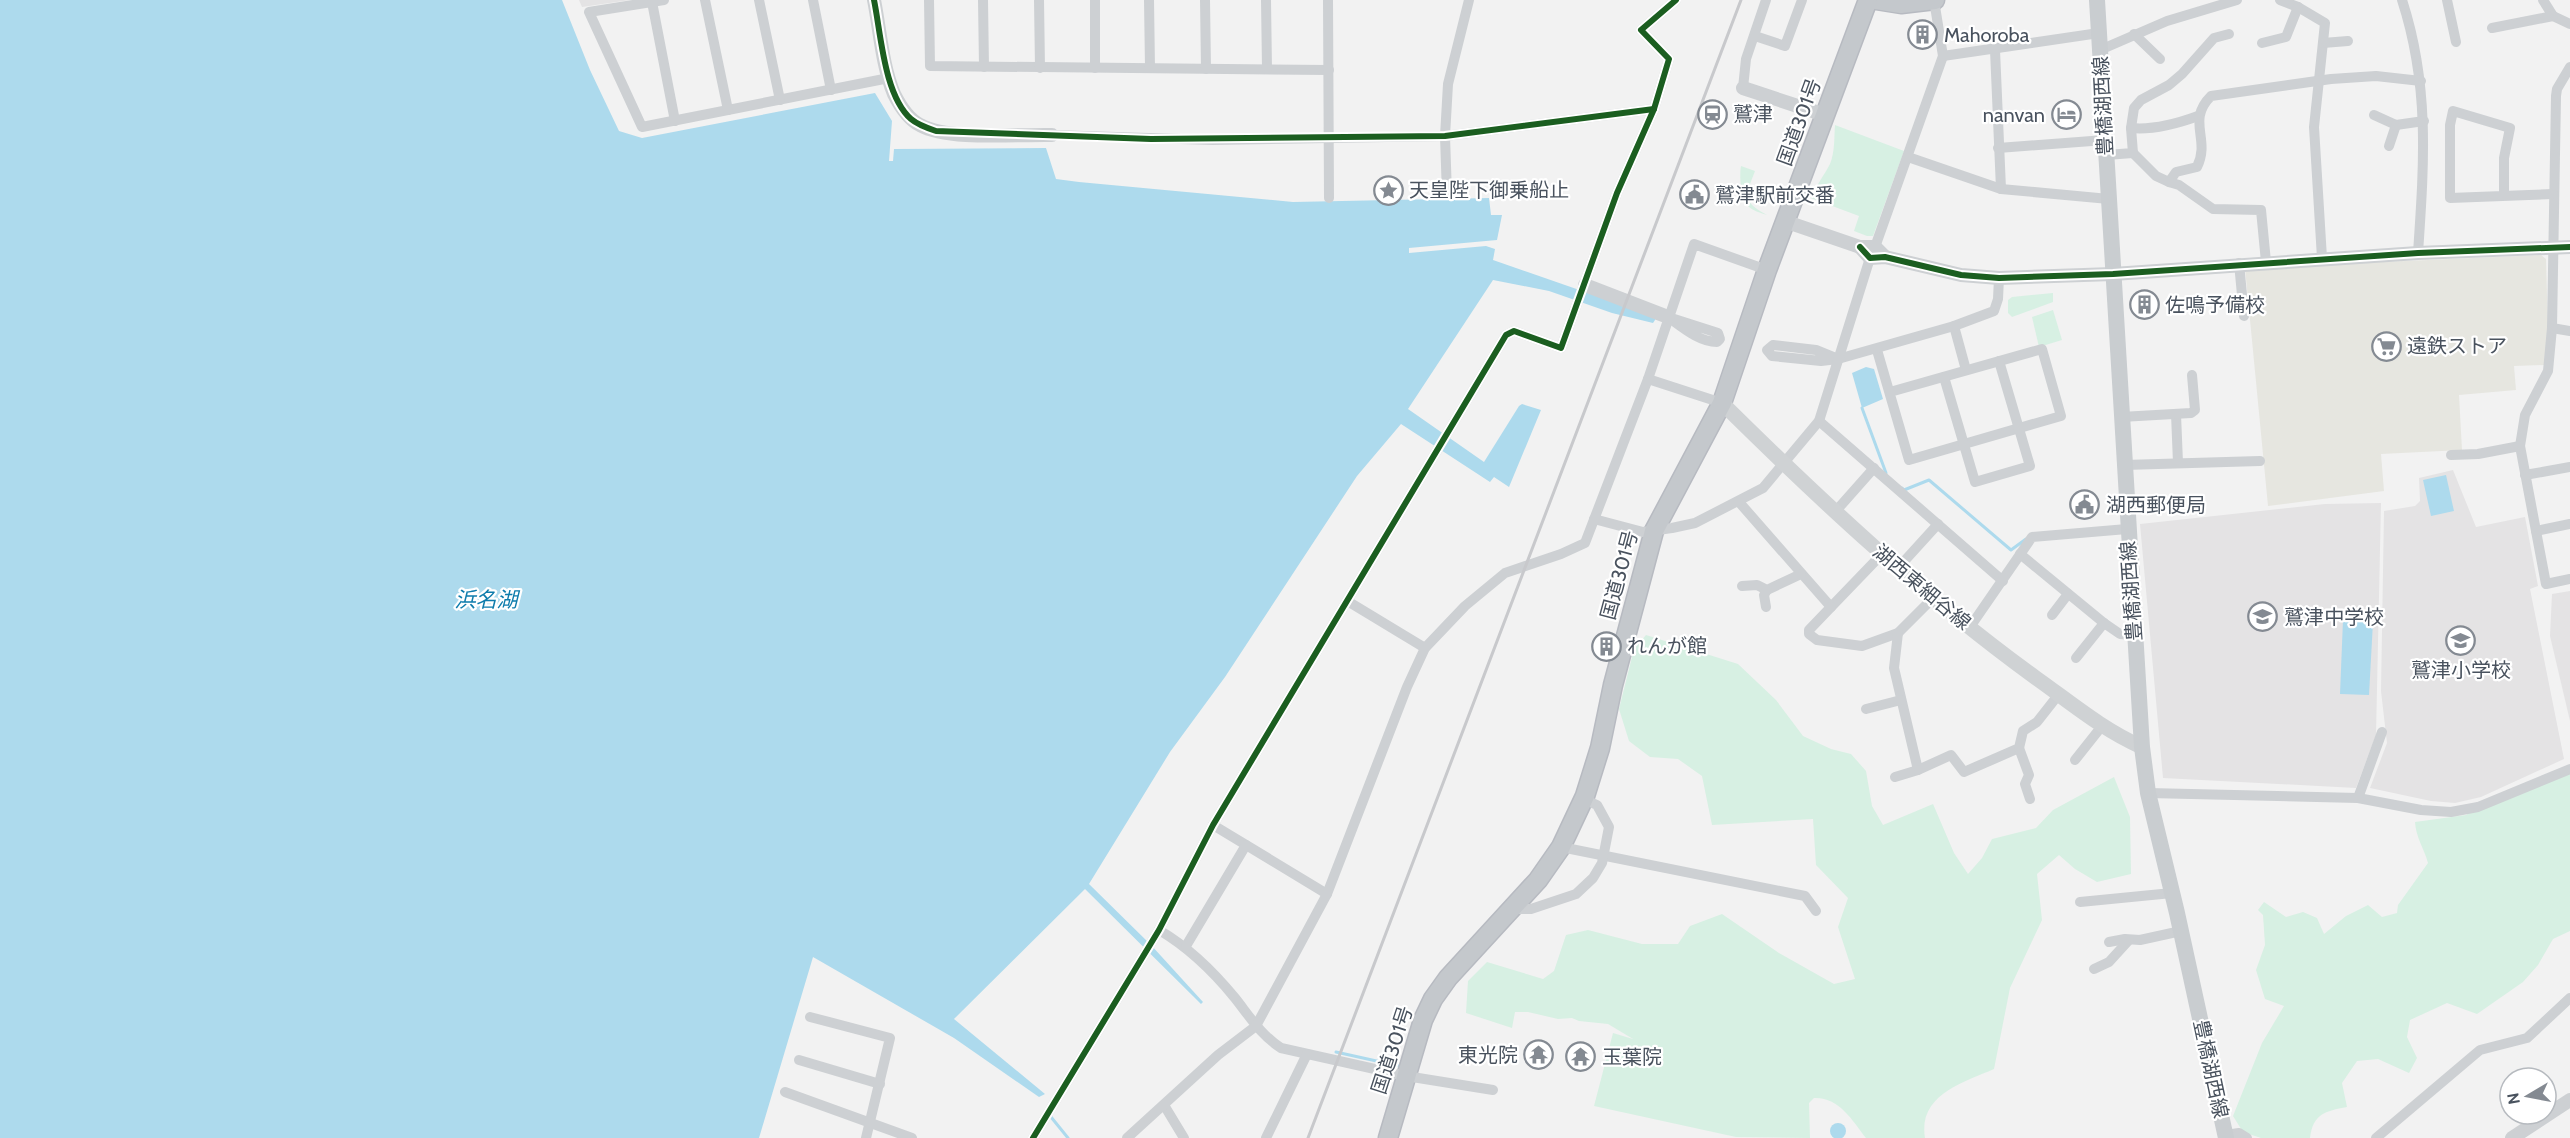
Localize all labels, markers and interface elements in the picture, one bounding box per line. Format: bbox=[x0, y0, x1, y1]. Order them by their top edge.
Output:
building icon: Mahoroba bbox=[1907, 19, 1939, 51]
place label: Mahoroba bbox=[1944, 23, 2030, 47]
street label: 豊橋湖西線 bbox=[2088, 55, 2118, 157]
street label: 国道301号 bbox=[1772, 75, 1826, 169]
station icon: 鷲津 bbox=[1696, 98, 1728, 130]
hotel icon: nanvan bbox=[2050, 99, 2082, 131]
place label: 鷲津 bbox=[1733, 102, 1773, 126]
place label: nanvan bbox=[1983, 103, 2045, 127]
place icon: 天皇陛下御乗船止 bbox=[1372, 174, 1404, 206]
place label: 天皇陛下御乗船止 bbox=[1409, 178, 1569, 202]
public building icon: 鷲津駅前交番 bbox=[1678, 179, 1710, 211]
place label: 鷲津駅前交番 bbox=[1715, 183, 1835, 207]
building icon: 佐鳴予備校 bbox=[2128, 289, 2160, 321]
place label: 佐鳴予備校 bbox=[2165, 293, 2265, 317]
supermarket icon: 遠鉄ストア bbox=[2370, 330, 2402, 362]
place label: 遠鉄ストア bbox=[2407, 334, 2507, 358]
public building icon: 湖西郵便局 bbox=[2069, 489, 2101, 521]
place label: 湖西郵便局 bbox=[2106, 493, 2206, 517]
street label: 国道301号 bbox=[1596, 528, 1642, 622]
street label: 湖西東細谷線 bbox=[1868, 539, 1976, 635]
street label: 豊橋湖西線 bbox=[2116, 540, 2146, 642]
water label: 浜名湖 bbox=[455, 587, 520, 612]
school or university icon: 鷲津中学校 bbox=[2247, 601, 2279, 633]
place label: 鷲津中学校 bbox=[2284, 605, 2384, 629]
school or university icon: 鷲津小学校 bbox=[2445, 624, 2477, 656]
building icon: れんが館 bbox=[1590, 630, 1622, 662]
place label: れんが館 bbox=[1627, 634, 1707, 658]
place label: 鷲津小学校 bbox=[2411, 658, 2511, 682]
street label: 国道301号 bbox=[1366, 1003, 1418, 1097]
street label: 豊橋湖西線 bbox=[2189, 1018, 2233, 1120]
temple icon: 東光院 bbox=[1523, 1039, 1555, 1071]
temple icon: 玉葉院 bbox=[1565, 1041, 1597, 1073]
place label: 東光院 bbox=[1458, 1043, 1518, 1067]
place label: 玉葉院 bbox=[1602, 1045, 1662, 1069]
north arrow bbox=[2498, 1066, 2558, 1126]
text: N bbox=[2503, 1091, 2524, 1106]

